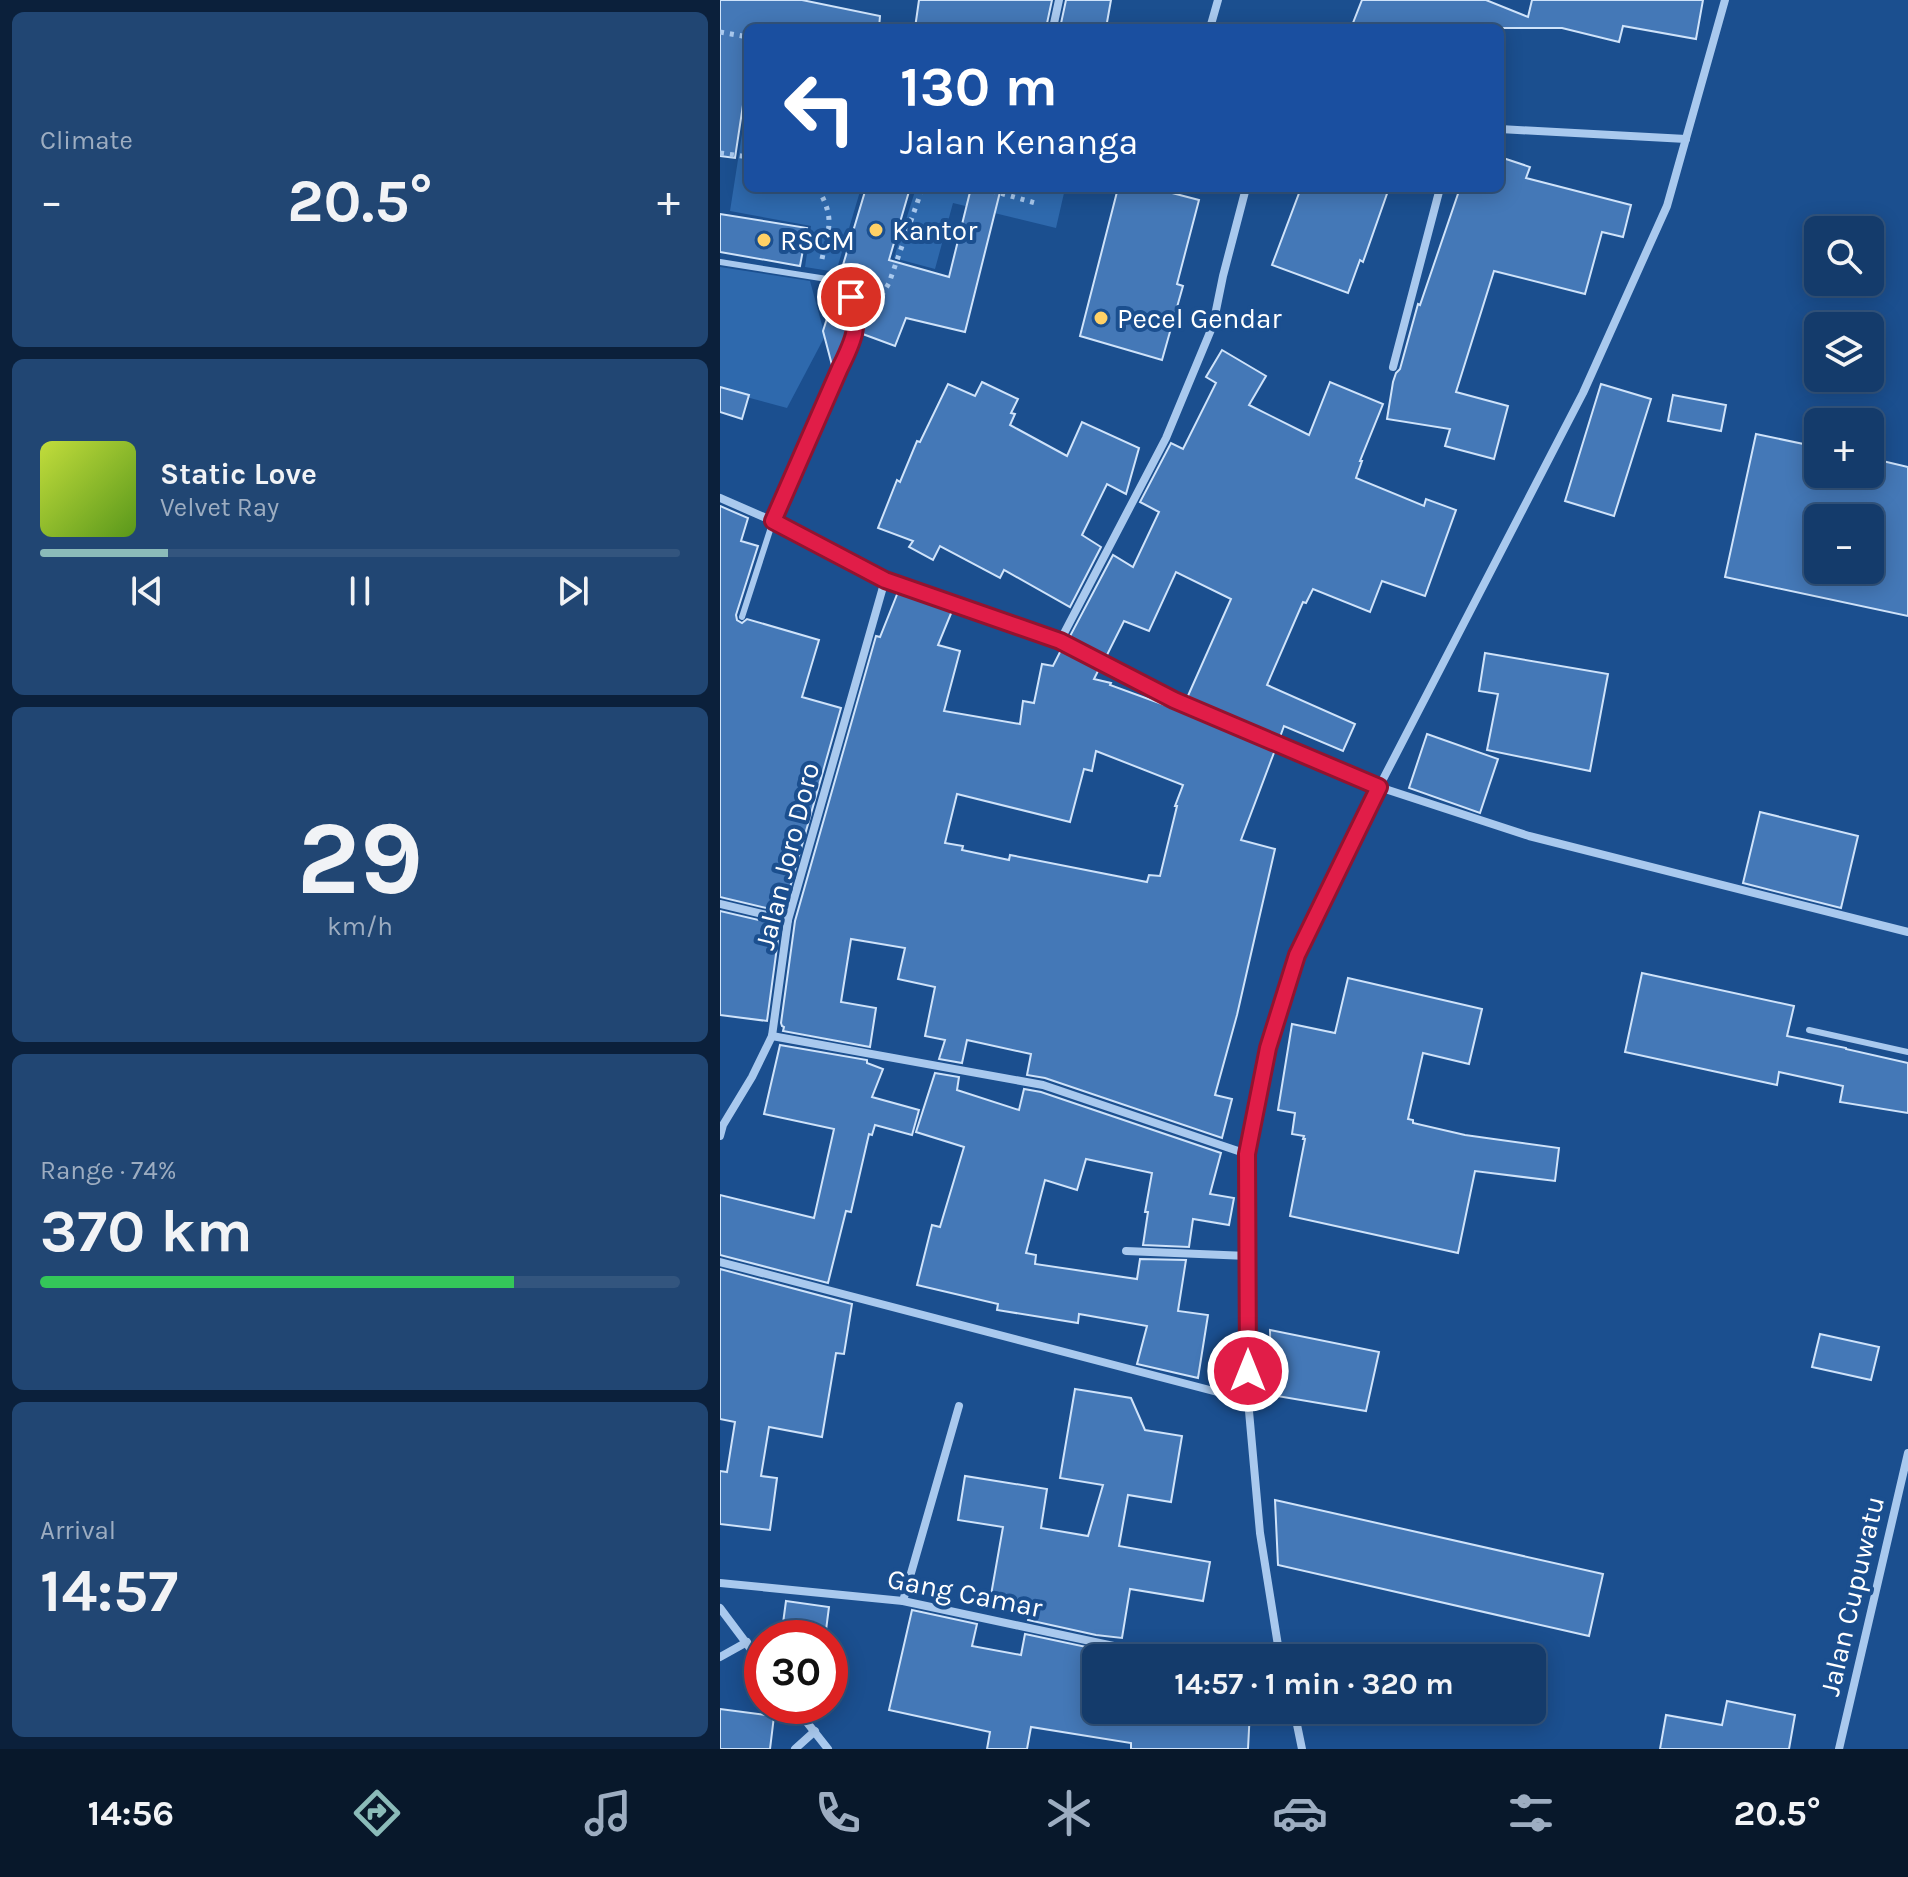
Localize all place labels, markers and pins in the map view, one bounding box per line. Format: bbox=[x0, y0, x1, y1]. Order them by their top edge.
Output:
place label: Kantor bbox=[892, 214, 978, 247]
marker: Kantor bbox=[867, 221, 885, 239]
place label: RSCM bbox=[780, 224, 855, 257]
marker: RSCM bbox=[755, 231, 773, 249]
pin bbox=[817, 263, 885, 331]
place label: Pecel Gendar bbox=[1117, 302, 1283, 335]
marker: Pecel Gendar bbox=[1092, 309, 1110, 327]

